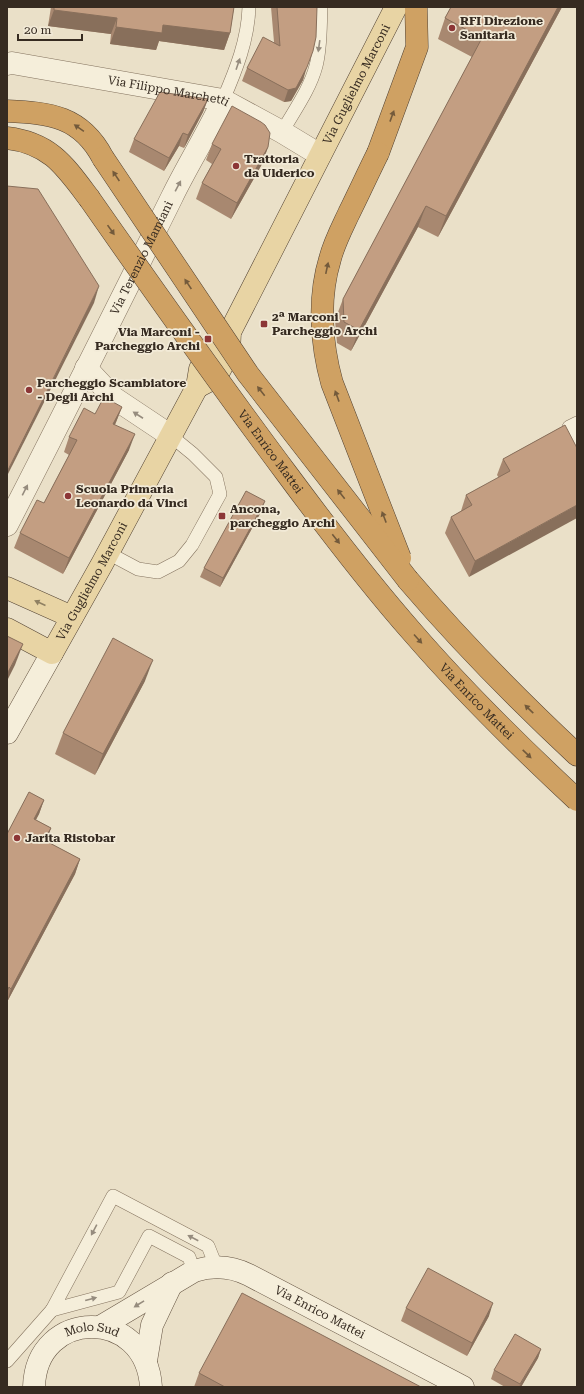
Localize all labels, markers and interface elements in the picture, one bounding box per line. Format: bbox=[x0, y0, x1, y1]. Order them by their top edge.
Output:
place label: RFI Direzione Sanitaria bbox=[460, 14, 543, 42]
scale bar bbox=[18, 16, 82, 42]
street label: Via Guglielmo Marconi bbox=[320, 22, 393, 147]
text: 20 m bbox=[24, 23, 51, 37]
marker: RFI Direzione Sanitaria bbox=[447, 23, 457, 33]
one-way arrow bbox=[316, 40, 322, 52]
one-way arrow bbox=[235, 57, 241, 69]
street label: Via Filippo Marchetti bbox=[107, 73, 232, 109]
one-way arrow bbox=[389, 110, 395, 122]
one-way arrow bbox=[73, 124, 84, 132]
place label: Trattoria da Ulderico bbox=[244, 152, 315, 180]
marker: Trattoria da Ulderico bbox=[231, 161, 241, 171]
one-way arrow bbox=[112, 170, 119, 182]
one-way arrow bbox=[174, 180, 181, 192]
street label: Via Terenzio Mamiani bbox=[108, 199, 176, 317]
one-way arrow bbox=[107, 225, 115, 235]
one-way arrow bbox=[325, 262, 331, 275]
one-way arrow bbox=[184, 279, 192, 289]
place label: 2ª Marconi - Parcheggio Archi bbox=[272, 310, 377, 338]
marker: 2ª Marconi - Parcheggio Archi bbox=[259, 319, 269, 329]
place label: Via Marconi - Parcheggio Archi bbox=[95, 325, 200, 353]
marker: Via Marconi - Parcheggio Archi bbox=[203, 334, 213, 344]
place label: Parcheggio Scambiatore - Degli Archi bbox=[37, 376, 186, 404]
marker: Parcheggio Scambiatore - Degli Archi bbox=[24, 385, 34, 395]
one-way arrow bbox=[257, 386, 265, 397]
one-way arrow bbox=[334, 390, 340, 402]
street label: Via Enrico Mattei bbox=[235, 407, 306, 496]
one-way arrow bbox=[133, 411, 143, 419]
place label: Scuola Primaria Leonardo da Vinci bbox=[76, 482, 188, 510]
one-way arrow bbox=[22, 484, 28, 496]
one-way arrow bbox=[336, 489, 345, 500]
marker: Scuola Primaria Leonardo da Vinci bbox=[63, 491, 73, 501]
place label: Ancona, parcheggio Archi bbox=[230, 502, 335, 530]
marker: Ancona, parcheggio Archi bbox=[217, 511, 227, 521]
one-way arrow bbox=[380, 511, 386, 523]
street label: Via Guglielmo Marconi bbox=[53, 520, 130, 643]
one-way arrow bbox=[332, 533, 340, 544]
one-way arrow bbox=[34, 600, 45, 606]
one-way arrow bbox=[414, 634, 423, 645]
street label: Via Enrico Mattei bbox=[437, 661, 516, 742]
one-way arrow bbox=[524, 704, 534, 714]
one-way arrow bbox=[522, 749, 532, 759]
place label: Jarita Ristobar bbox=[25, 831, 116, 845]
marker: Jarita Ristobar bbox=[12, 833, 22, 843]
one-way arrow bbox=[91, 1224, 98, 1236]
one-way arrow bbox=[187, 1235, 199, 1241]
street label: Via Enrico Mattei bbox=[272, 1283, 368, 1342]
one-way arrow bbox=[84, 1296, 97, 1302]
one-way arrow bbox=[134, 1300, 144, 1308]
street label: Molo Sud bbox=[63, 1320, 122, 1340]

